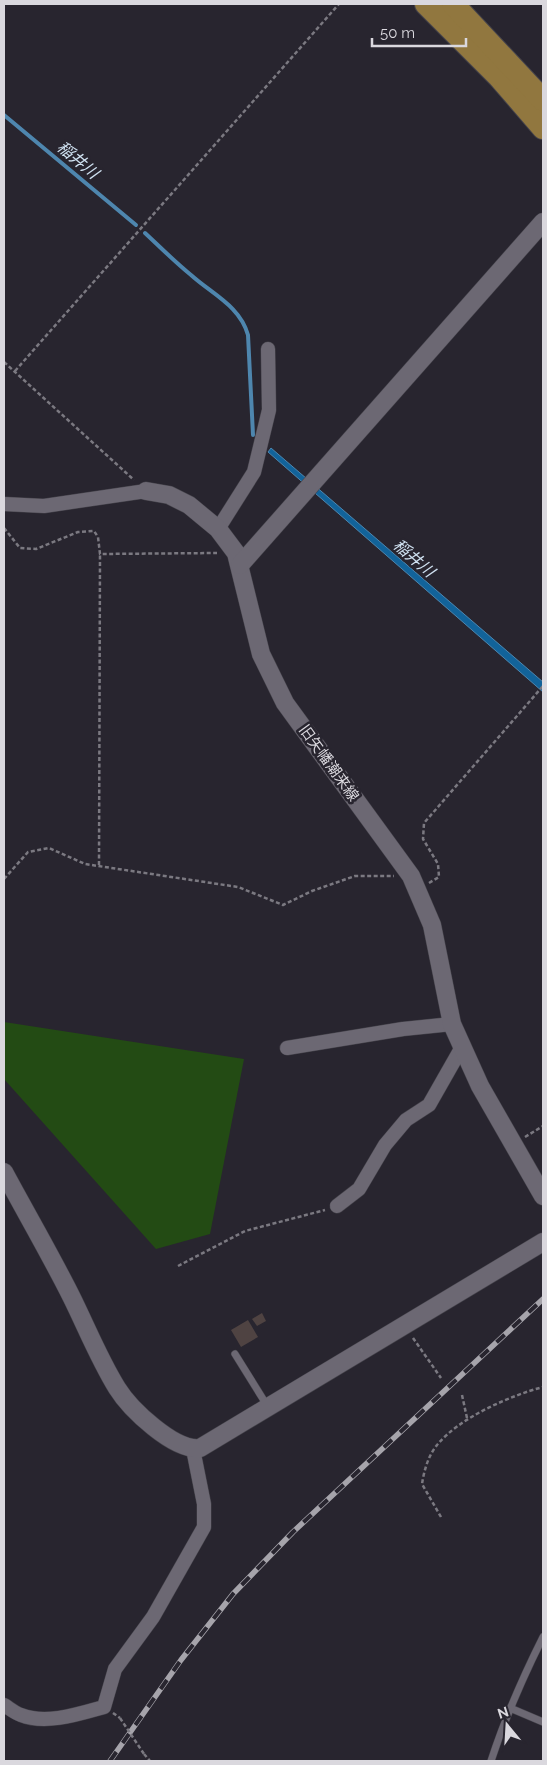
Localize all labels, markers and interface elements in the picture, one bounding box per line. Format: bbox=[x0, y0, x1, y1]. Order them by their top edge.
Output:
scale bar bbox=[372, 15, 466, 47]
text: 50 m bbox=[380, 24, 415, 42]
water label: 稲井川 bbox=[54, 137, 104, 184]
water label: 稲井川 bbox=[390, 535, 440, 582]
street label: 旧矢幡潮来線 bbox=[295, 721, 363, 805]
north arrow bbox=[482, 1700, 532, 1750]
text: N bbox=[495, 1703, 511, 1722]

